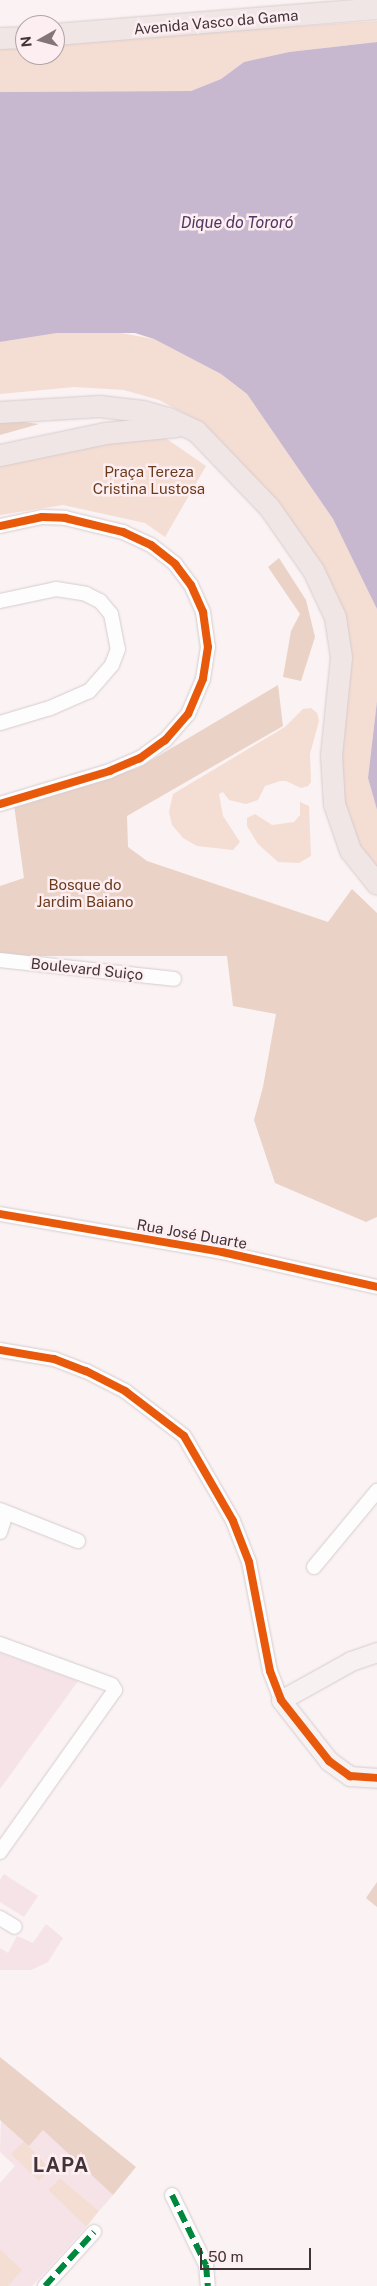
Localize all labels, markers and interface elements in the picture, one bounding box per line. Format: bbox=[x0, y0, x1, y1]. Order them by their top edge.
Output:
street label: Avenida Vasco da Gama bbox=[133, 6, 299, 38]
north arrow bbox=[15, 15, 65, 65]
text: N bbox=[17, 35, 35, 48]
water label: Dique do Tororó bbox=[180, 213, 294, 233]
park label: Praça Tereza Cristina Lustosa bbox=[93, 462, 205, 497]
park label: Bosque do Jardim Baiano bbox=[37, 875, 133, 910]
street label: Boulevard Suiço bbox=[30, 954, 144, 984]
street label: Rua José Duarte bbox=[135, 1215, 249, 1253]
district label: LAPA bbox=[32, 2153, 90, 2177]
scale bar bbox=[202, 2238, 313, 2270]
text: 50 m bbox=[208, 2248, 243, 2265]

